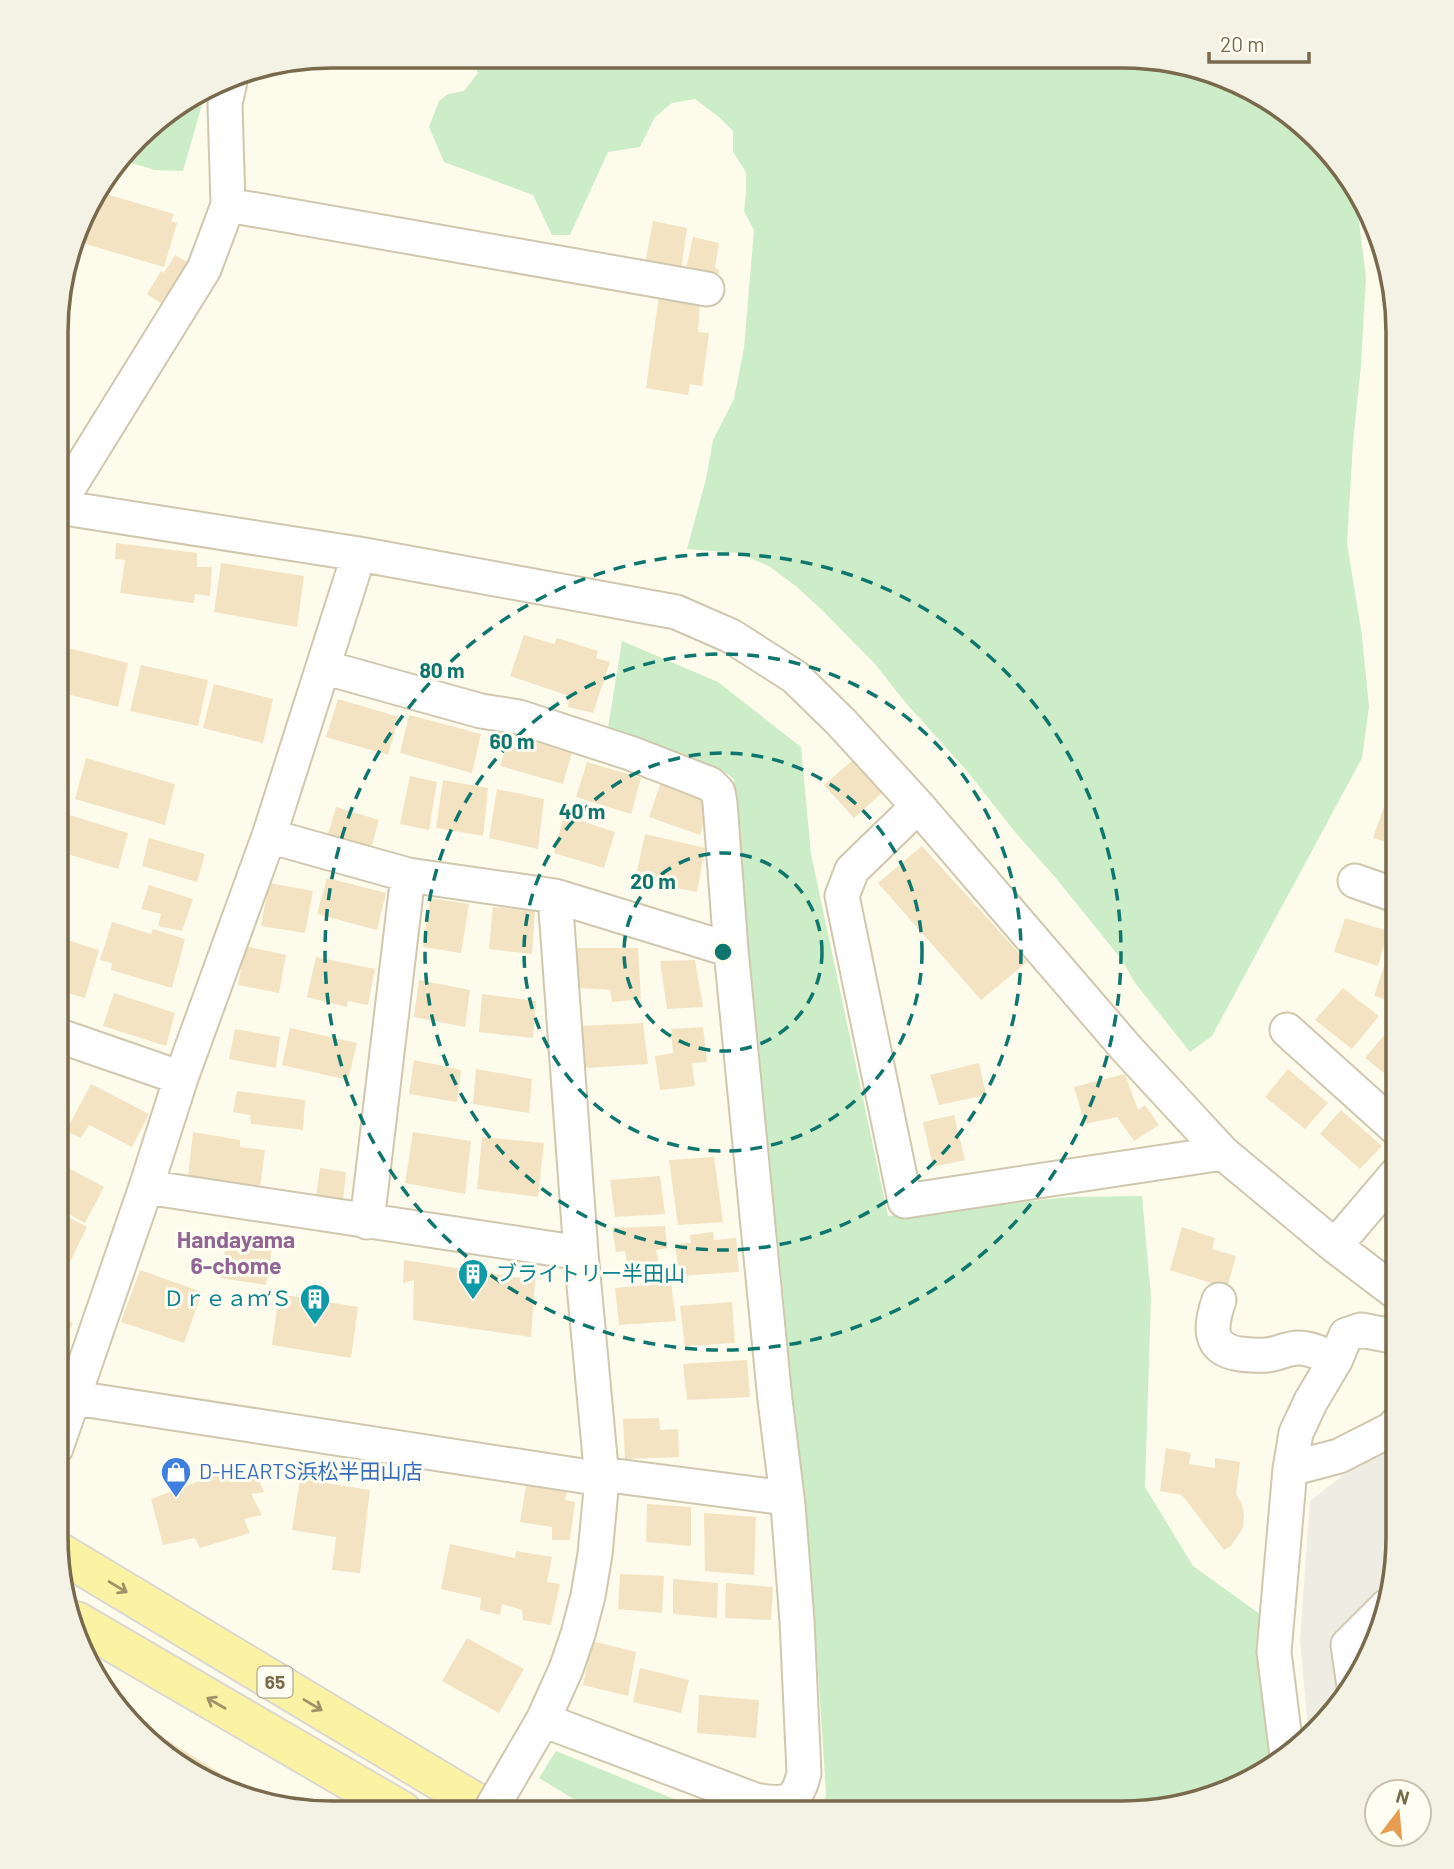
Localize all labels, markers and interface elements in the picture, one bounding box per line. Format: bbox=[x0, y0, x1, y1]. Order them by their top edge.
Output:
scale bar bbox=[1209, 21, 1309, 65]
text: 20 m bbox=[1220, 31, 1265, 56]
text: 80 m bbox=[419, 657, 465, 682]
text: 60 m bbox=[490, 728, 534, 753]
text: 40 m bbox=[559, 798, 605, 823]
text: 20 m bbox=[630, 868, 676, 893]
centre of rings bbox=[711, 940, 735, 964]
district label: Handayama 6-chome bbox=[177, 1225, 295, 1279]
building icon: ブライトリー半田山 bbox=[456, 1257, 490, 1301]
place label: ブライトリー半田山 bbox=[496, 1260, 685, 1285]
building icon: Ｄｒｅａｍ’Ｓ bbox=[298, 1282, 332, 1326]
place label: Ｄｒｅａｍ’Ｓ bbox=[163, 1285, 292, 1310]
shop icon: D-HEARTS浜松半田山店 bbox=[159, 1455, 193, 1499]
place label: D-HEARTS浜松半田山店 bbox=[199, 1458, 422, 1483]
one-way arrow bbox=[107, 1581, 127, 1595]
road number: 65 bbox=[258, 1666, 292, 1698]
one-way arrow bbox=[206, 1696, 227, 1709]
one-way arrow bbox=[302, 1698, 322, 1712]
north arrow bbox=[1363, 1778, 1433, 1848]
text: N bbox=[1394, 1783, 1412, 1809]

